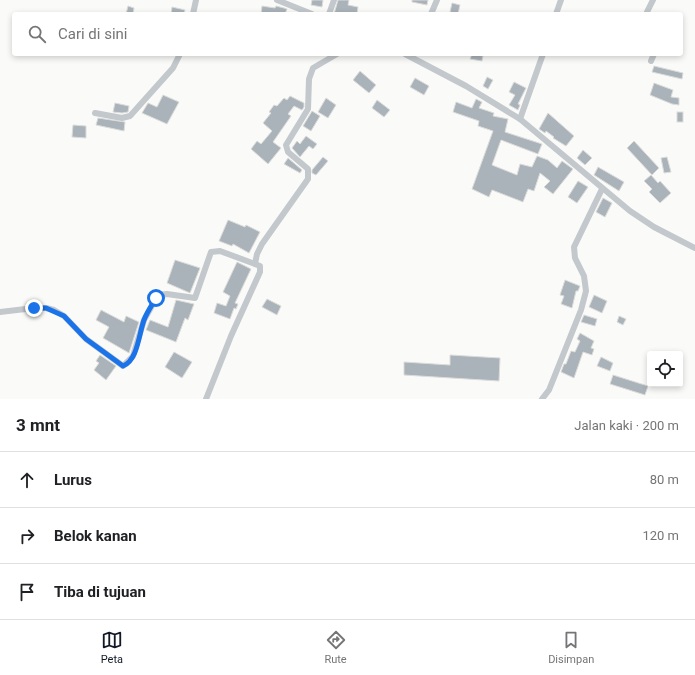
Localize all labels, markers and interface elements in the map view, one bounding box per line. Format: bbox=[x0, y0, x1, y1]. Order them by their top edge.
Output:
search box bbox=[12, 12, 683, 56]
icon: search bbox=[26, 23, 48, 45]
text: Cari di sini bbox=[58, 25, 128, 43]
route start bbox=[147, 289, 165, 307]
route end bbox=[25, 299, 43, 317]
map controls bbox=[647, 351, 683, 387]
button: locate bbox=[647, 351, 683, 387]
text: 3 mnt bbox=[16, 415, 60, 435]
text: Jalan kaki · 200 m bbox=[574, 418, 679, 433]
icon: ahead bbox=[16, 469, 38, 491]
text: Lurus bbox=[54, 471, 92, 489]
text: 80 m bbox=[650, 472, 679, 487]
icon: right bbox=[16, 525, 38, 547]
text: Belok kanan bbox=[54, 527, 137, 545]
text: 120 m bbox=[642, 528, 679, 543]
icon: arrive bbox=[16, 581, 38, 603]
text: Tiba di tujuan bbox=[54, 583, 146, 601]
tab: Peta bbox=[101, 629, 123, 666]
tab: Rute bbox=[324, 629, 347, 666]
tab: Disimpan bbox=[548, 629, 594, 666]

